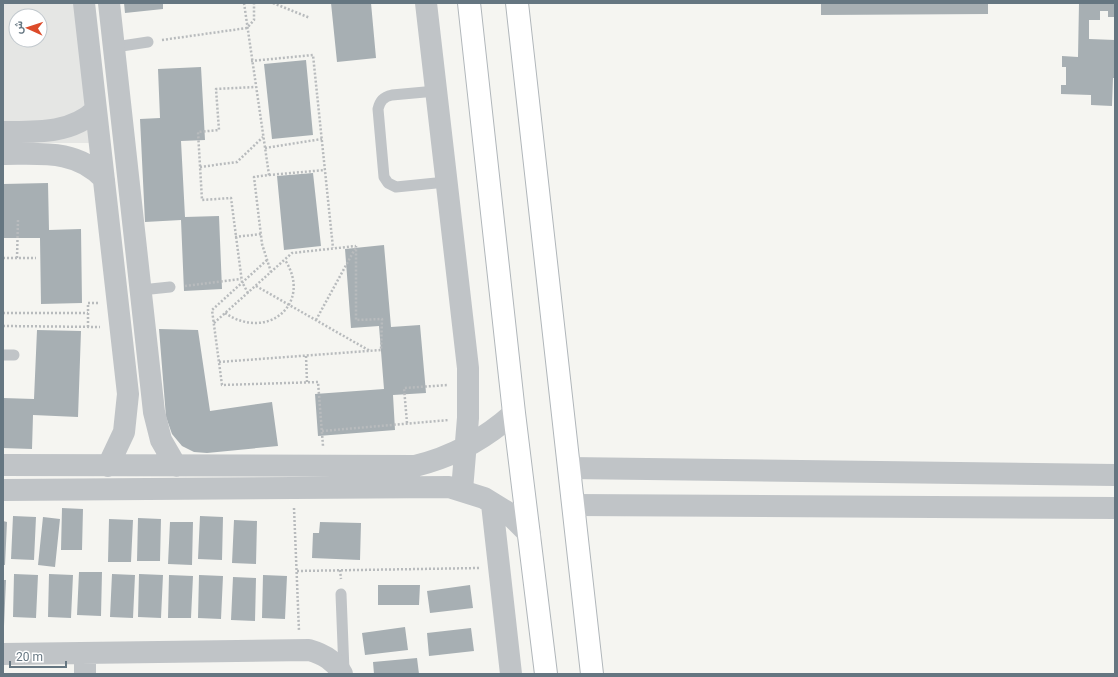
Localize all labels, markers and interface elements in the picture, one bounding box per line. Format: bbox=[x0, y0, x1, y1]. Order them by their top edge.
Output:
north arrow bbox=[8, 8, 48, 48]
text: ش bbox=[12, 21, 25, 34]
scale bar bbox=[10, 643, 66, 669]
text: 20 m bbox=[16, 650, 43, 664]

